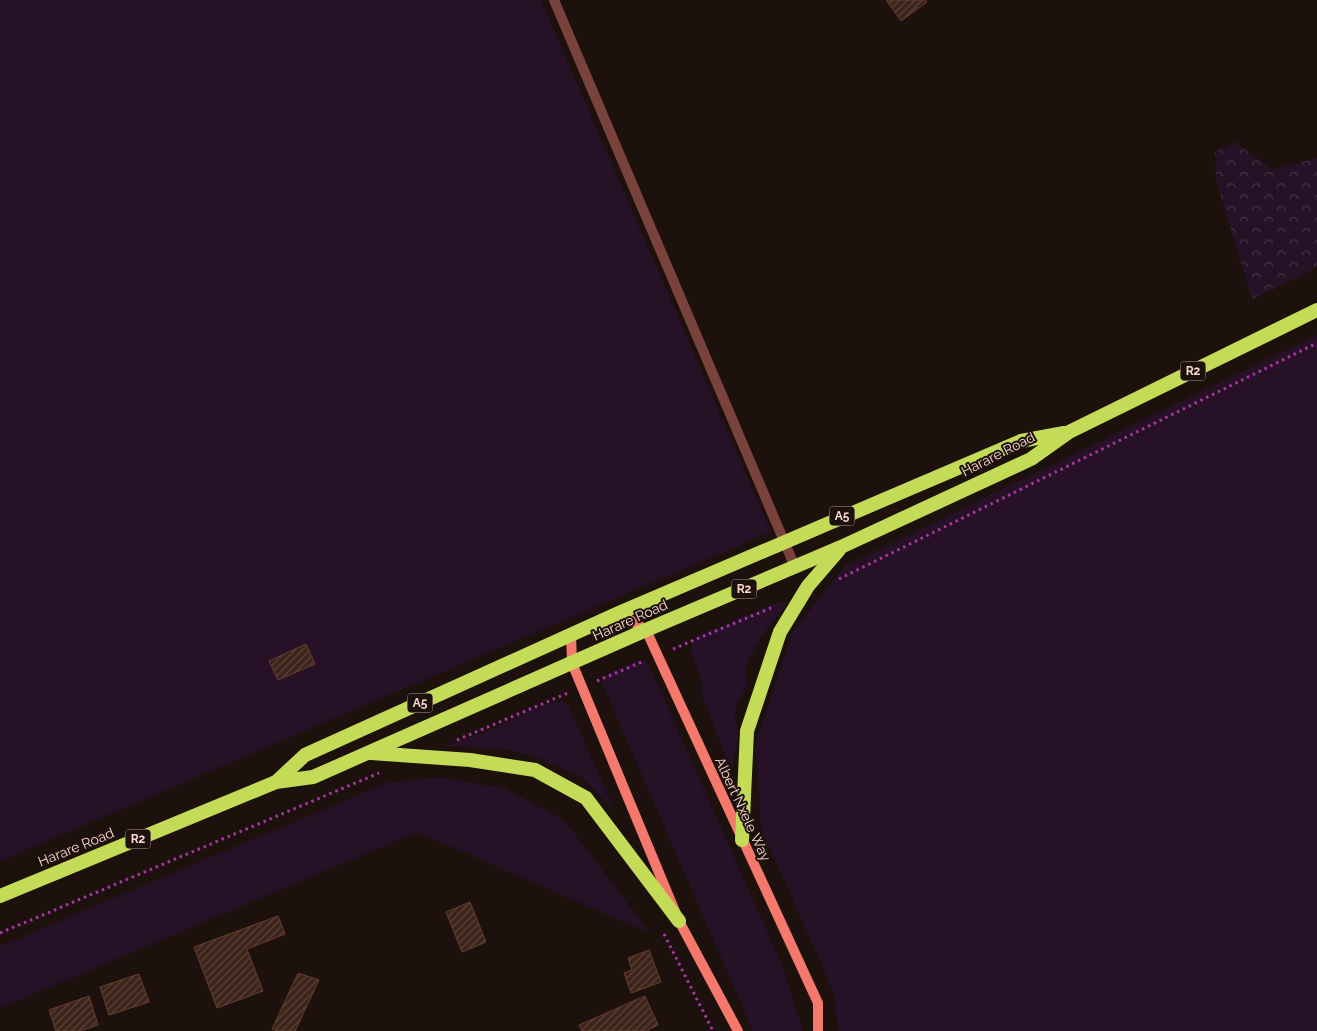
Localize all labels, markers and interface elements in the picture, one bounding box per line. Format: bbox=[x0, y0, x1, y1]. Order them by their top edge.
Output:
road number: R2 bbox=[1180, 362, 1206, 381]
street label: Harare Road bbox=[959, 429, 1037, 479]
road number: A5 bbox=[830, 506, 854, 526]
road number: R2 bbox=[732, 580, 756, 598]
street label: Harare Road bbox=[590, 596, 670, 644]
road number: A5 bbox=[408, 694, 432, 712]
street label: Albert Nxele Way bbox=[712, 754, 774, 864]
street label: Harare Road bbox=[36, 825, 116, 869]
road number: R2 bbox=[126, 830, 150, 849]

